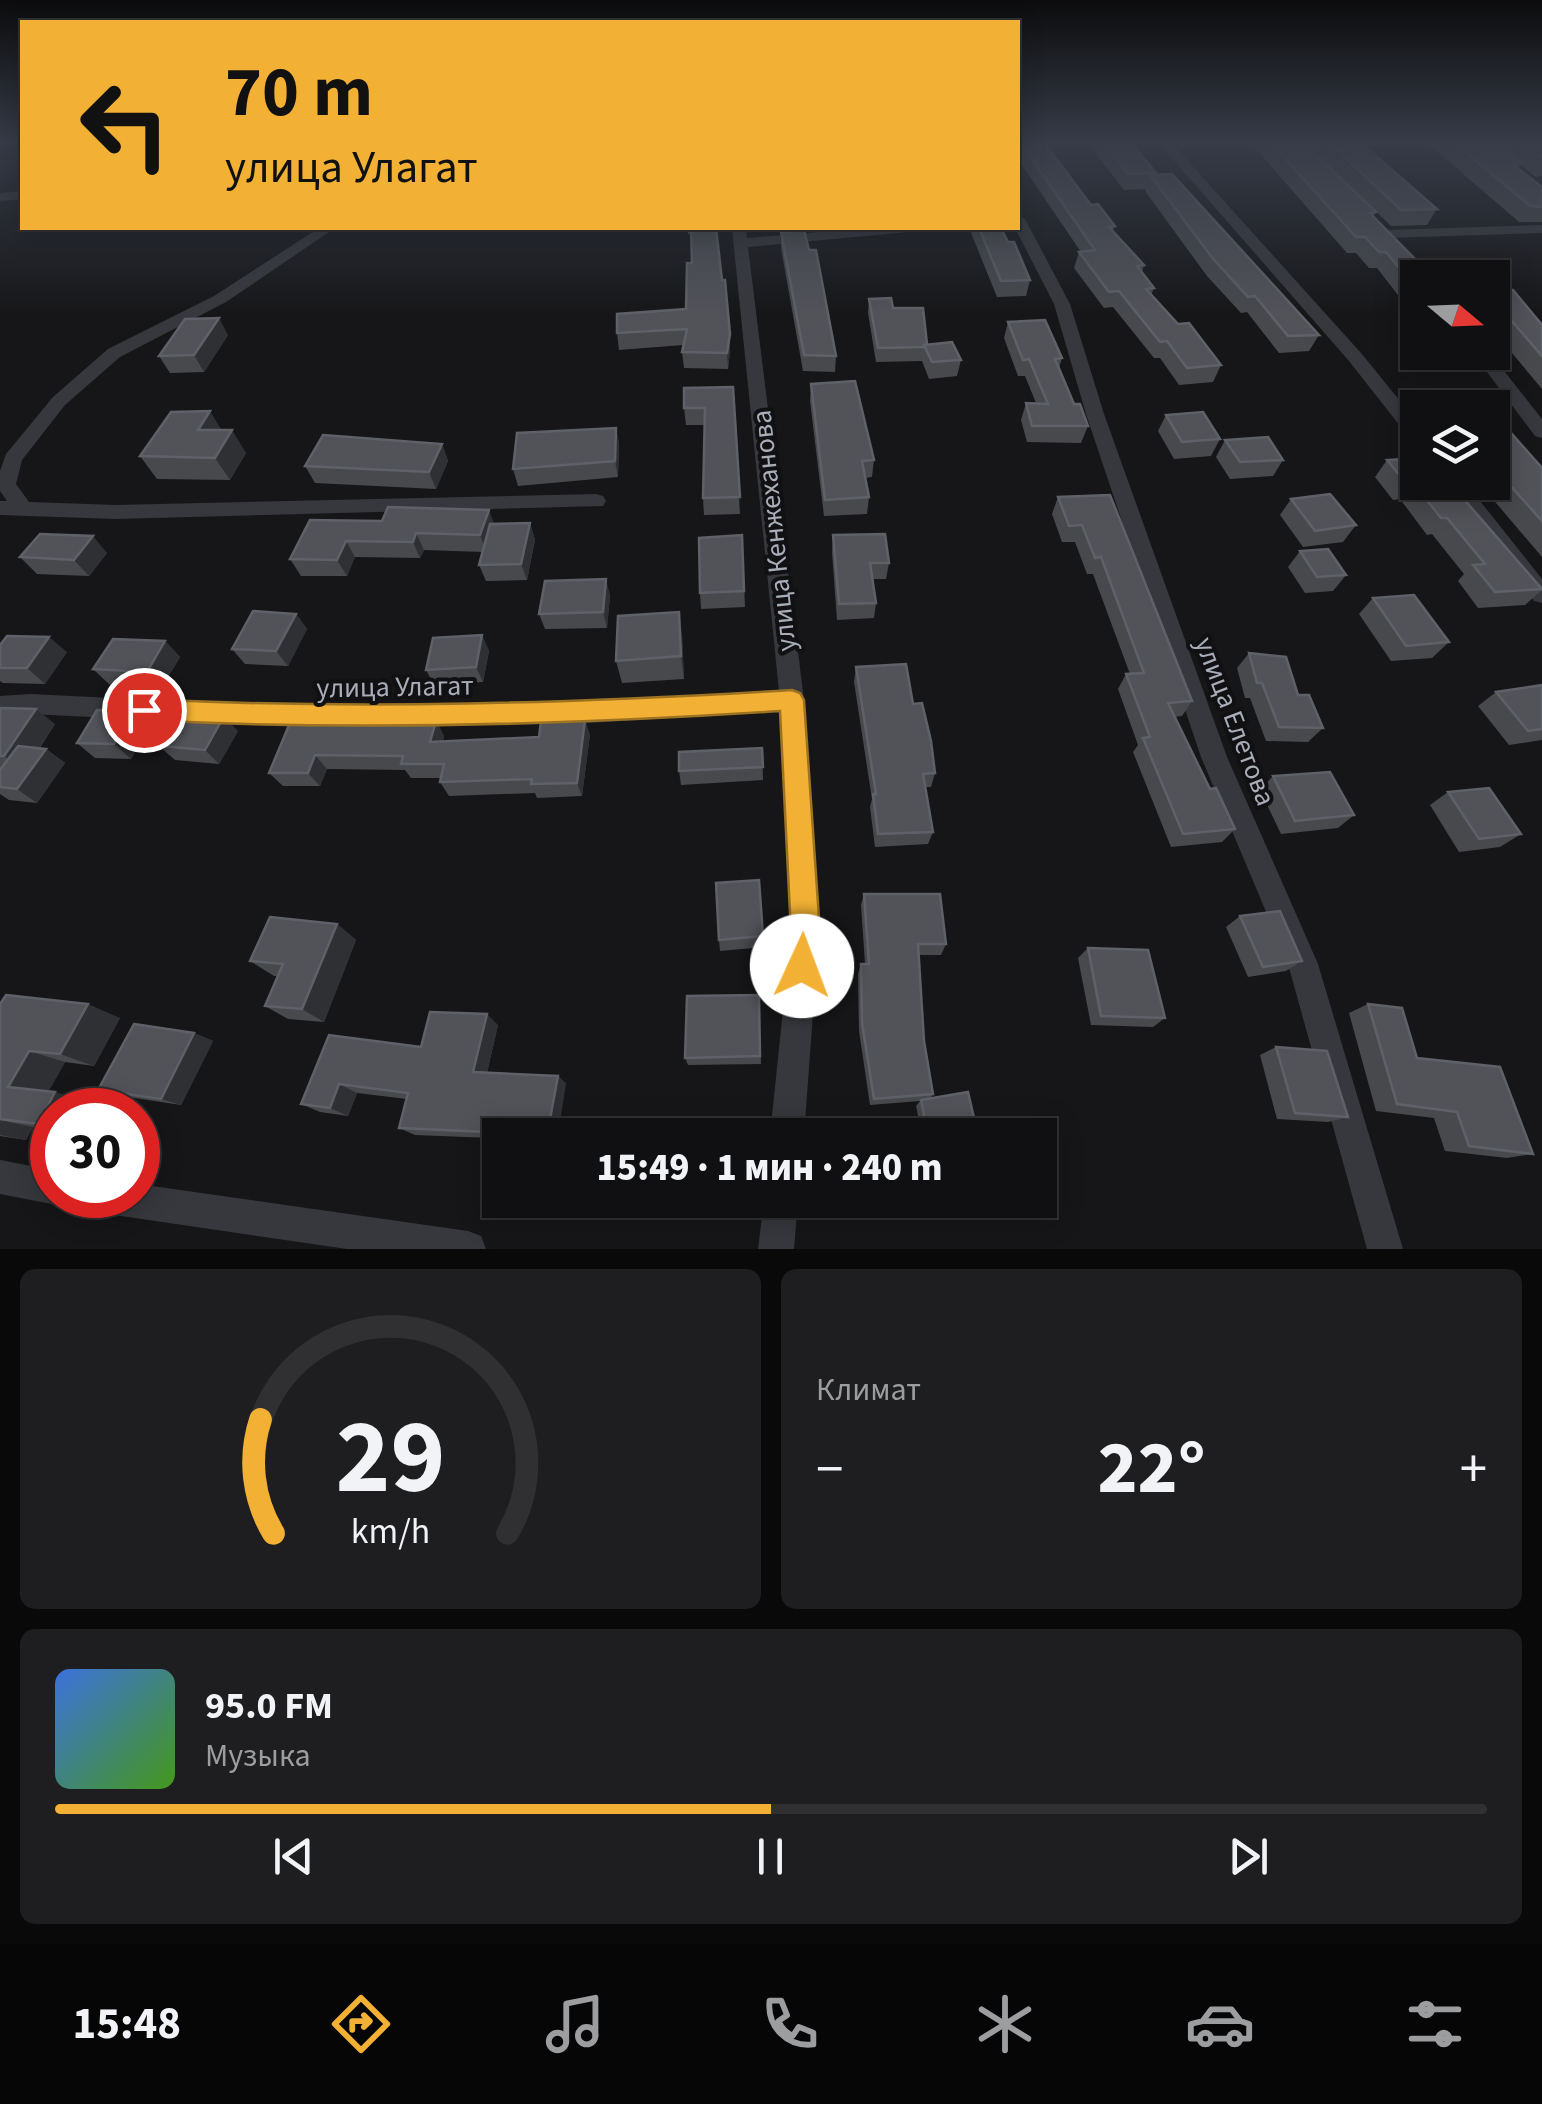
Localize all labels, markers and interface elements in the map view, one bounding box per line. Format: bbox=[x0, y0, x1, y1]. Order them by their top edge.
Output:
text: 70 m bbox=[225, 43, 373, 143]
icon: left bbox=[60, 60, 190, 190]
text: улица Улагат bbox=[225, 136, 478, 200]
north arrow bbox=[1400, 260, 1510, 370]
map controls bbox=[1400, 260, 1510, 500]
button: layers bbox=[1400, 390, 1510, 500]
street label: улица Кенжеханова bbox=[741, 408, 807, 654]
street label: улица Елетова bbox=[1184, 631, 1286, 812]
street label: улица Улагат bbox=[316, 666, 474, 708]
pin bbox=[102, 668, 187, 753]
icon: arrive bbox=[117, 683, 172, 738]
position arrow bbox=[750, 914, 854, 1018]
speed limit sign: 30 bbox=[30, 1088, 160, 1218]
text: 15:49 · 1 мин · 240 m bbox=[597, 1141, 942, 1195]
text: Климат bbox=[816, 1367, 921, 1413]
text: 29 bbox=[336, 1385, 445, 1533]
text: 22° bbox=[1098, 1415, 1205, 1522]
text: − bbox=[816, 1431, 843, 1509]
text: + bbox=[1460, 1431, 1487, 1509]
text: km/h bbox=[351, 1506, 430, 1557]
text: 95.0 FM bbox=[205, 1679, 333, 1733]
text: Музыка bbox=[205, 1733, 311, 1779]
icon: previous bbox=[266, 1829, 321, 1884]
icon: pause bbox=[743, 1829, 798, 1884]
icon: next bbox=[1221, 1829, 1276, 1884]
icon: directions bbox=[326, 1989, 396, 2059]
icon: music bbox=[540, 1989, 610, 2059]
icon: phone bbox=[755, 1989, 825, 2059]
icon: climate bbox=[970, 1989, 1040, 2059]
icon: car bbox=[1185, 1989, 1255, 2059]
icon: filters bbox=[1400, 1989, 1470, 2059]
text: 15:48 bbox=[72, 1992, 181, 2056]

